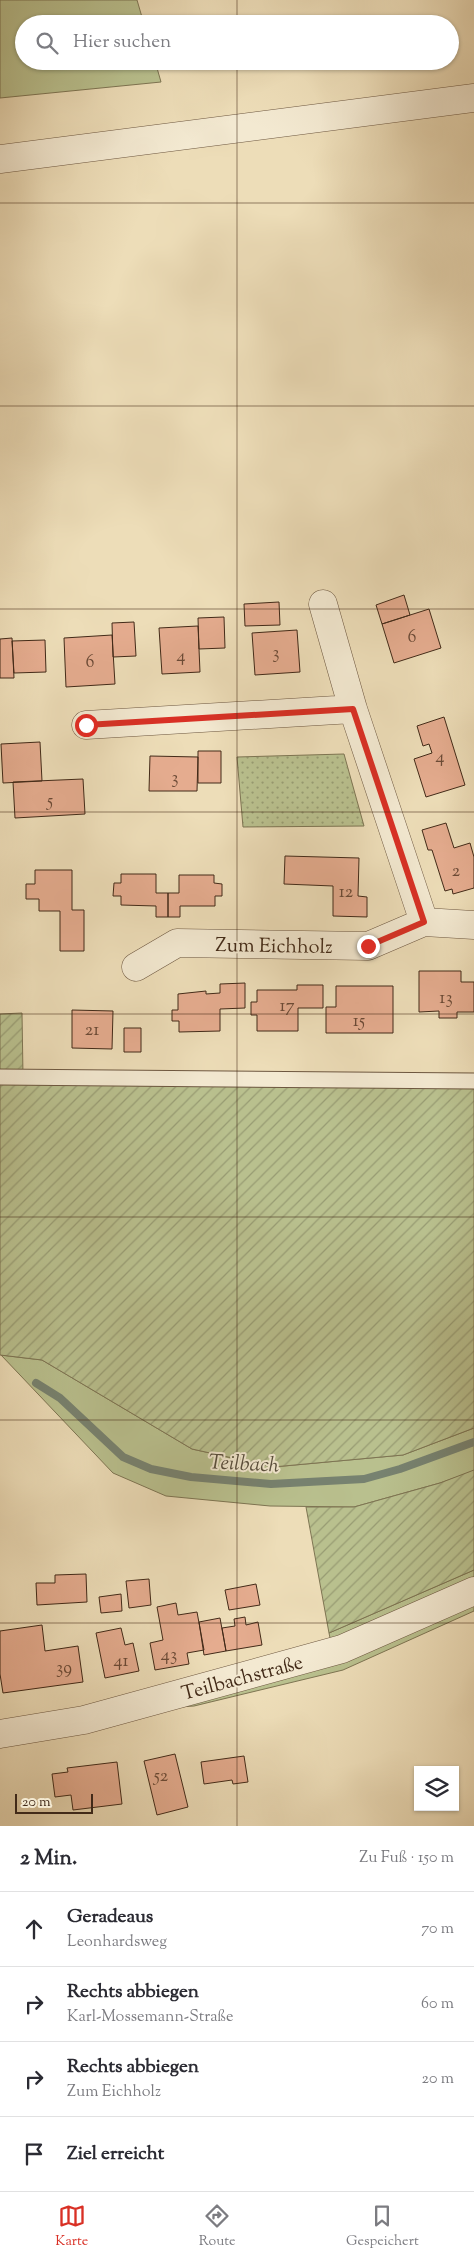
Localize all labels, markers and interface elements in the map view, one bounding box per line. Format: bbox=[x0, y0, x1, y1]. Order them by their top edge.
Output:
search box bbox=[15, 15, 459, 70]
icon: search bbox=[33, 29, 61, 57]
text: Hier suchen bbox=[73, 29, 171, 56]
house number: 6 bbox=[408, 625, 417, 651]
house number: 3 bbox=[272, 641, 280, 667]
house number: 4 bbox=[176, 644, 186, 670]
house number: 6 bbox=[86, 650, 95, 676]
route start bbox=[75, 714, 98, 737]
house number: 4 bbox=[435, 745, 445, 771]
house number: 3 bbox=[171, 766, 179, 792]
house number: 5 bbox=[46, 789, 53, 815]
house number: 2 bbox=[452, 859, 461, 885]
house number: 12 bbox=[339, 880, 354, 906]
street label: Zum Eichholz bbox=[215, 932, 333, 963]
route end bbox=[357, 935, 380, 958]
house number: 13 bbox=[439, 986, 453, 1012]
house number: 17 bbox=[279, 994, 295, 1020]
house number: 15 bbox=[353, 1009, 365, 1035]
house number: 21 bbox=[85, 1018, 99, 1044]
water label: Teilbach bbox=[208, 1448, 280, 1482]
house number: 43 bbox=[161, 1643, 177, 1669]
house number: 41 bbox=[113, 1649, 129, 1675]
street label: Teilbachstraße bbox=[179, 1649, 307, 1710]
house number: 39 bbox=[56, 1656, 72, 1682]
house number: 52 bbox=[153, 1764, 169, 1790]
map controls bbox=[414, 1766, 459, 1811]
button: layers bbox=[414, 1766, 459, 1811]
scale bar bbox=[15, 1791, 92, 1814]
text: 20 m bbox=[22, 1793, 51, 1813]
text: 2 Min. bbox=[20, 1844, 77, 1874]
text: Zu Fuß · 150 m bbox=[359, 1847, 454, 1870]
text: Geradeaus bbox=[67, 1904, 153, 1931]
icon: ahead bbox=[20, 1915, 48, 1943]
text: 70 m bbox=[421, 1918, 454, 1941]
text: Leonhardsweg bbox=[67, 1931, 167, 1954]
text: Rechts abbiegen bbox=[67, 1979, 199, 2006]
icon: right bbox=[20, 1990, 48, 2018]
text: 60 m bbox=[421, 1993, 454, 2016]
text: Karl-Mossemann-Straße bbox=[67, 2006, 233, 2029]
text: Rechts abbiegen bbox=[67, 2054, 199, 2081]
icon: right bbox=[20, 2065, 48, 2093]
text: 20 m bbox=[421, 2068, 454, 2091]
text: Zum Eichholz bbox=[67, 2081, 161, 2104]
icon: arrive bbox=[20, 2140, 48, 2168]
text: Ziel erreicht bbox=[67, 2141, 164, 2168]
tab: Karte bbox=[55, 2202, 88, 2252]
tab: Route bbox=[199, 2202, 236, 2252]
tab: Gespeichert bbox=[346, 2202, 419, 2252]

